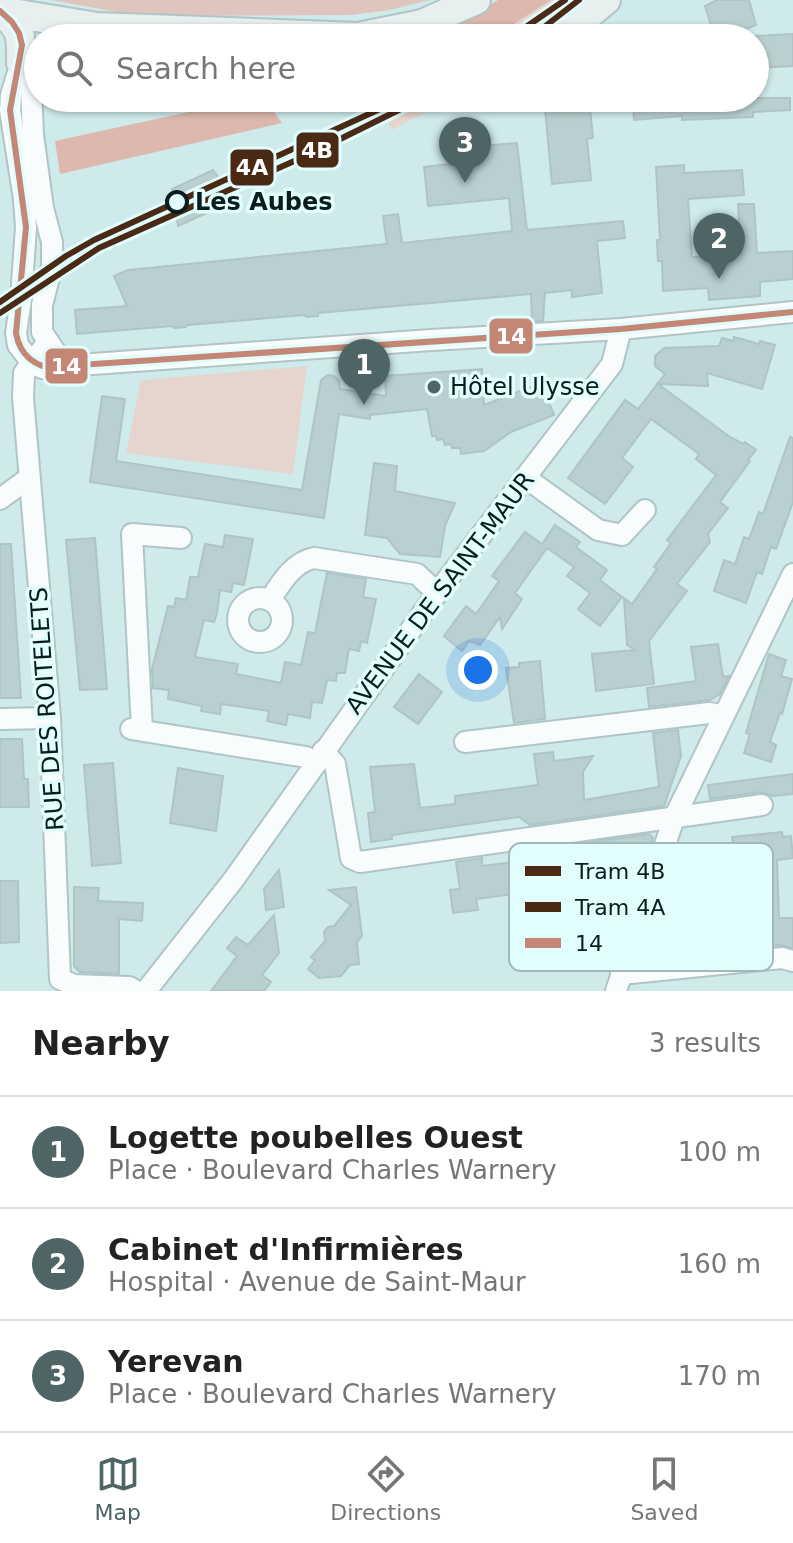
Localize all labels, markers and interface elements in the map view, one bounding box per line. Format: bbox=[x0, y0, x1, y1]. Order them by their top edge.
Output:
search box bbox=[24, 24, 769, 112]
icon: search bbox=[52, 46, 96, 90]
text: Search here bbox=[116, 51, 296, 86]
pin: 3 bbox=[439, 117, 491, 183]
line badge: 4B bbox=[295, 131, 340, 169]
text: 4B bbox=[301, 138, 333, 163]
line badge: 4A bbox=[229, 148, 275, 187]
text: 4A bbox=[236, 155, 268, 180]
place label: Les Aubes bbox=[195, 188, 333, 216]
marker: Les Aubes bbox=[166, 191, 188, 213]
pin: 2 bbox=[693, 213, 745, 279]
line badge: 14 bbox=[488, 317, 534, 355]
text: 14 bbox=[496, 324, 526, 349]
pin: 1 bbox=[338, 339, 390, 405]
line badge: 14 bbox=[44, 347, 89, 385]
text: 14 bbox=[51, 354, 81, 379]
place label: Hôtel Ulysse bbox=[450, 373, 599, 401]
marker: Hôtel Ulysse bbox=[425, 378, 443, 396]
street label: AVENUE DE SAINT-MAUR bbox=[340, 467, 540, 719]
street label: RUE DES ROITELETS bbox=[25, 586, 69, 832]
your location bbox=[458, 650, 498, 690]
legend bbox=[509, 843, 773, 971]
text: Tram 4B bbox=[574, 859, 665, 884]
text: Tram 4A bbox=[574, 895, 665, 920]
text: 14 bbox=[575, 931, 603, 956]
text: Nearby bbox=[32, 1023, 170, 1063]
text: 3 results bbox=[649, 1028, 761, 1058]
text: Logette poubelles Ouest bbox=[108, 1120, 523, 1155]
text: 1 bbox=[49, 1137, 67, 1167]
text: 100 m bbox=[678, 1137, 761, 1167]
text: Place · Boulevard Charles Warnery bbox=[108, 1155, 557, 1185]
text: Cabinet d'Infirmières bbox=[108, 1232, 464, 1267]
text: 2 bbox=[49, 1249, 67, 1279]
text: 160 m bbox=[678, 1249, 761, 1279]
text: Hospital · Avenue de Saint-Maur bbox=[108, 1267, 526, 1297]
text: Yerevan bbox=[108, 1344, 244, 1379]
text: 3 bbox=[49, 1361, 67, 1391]
text: 170 m bbox=[678, 1361, 761, 1391]
text: Place · Boulevard Charles Warnery bbox=[108, 1379, 557, 1409]
tab: Map bbox=[95, 1452, 141, 1525]
tab: Directions bbox=[330, 1452, 441, 1525]
tab: Saved bbox=[630, 1452, 698, 1525]

